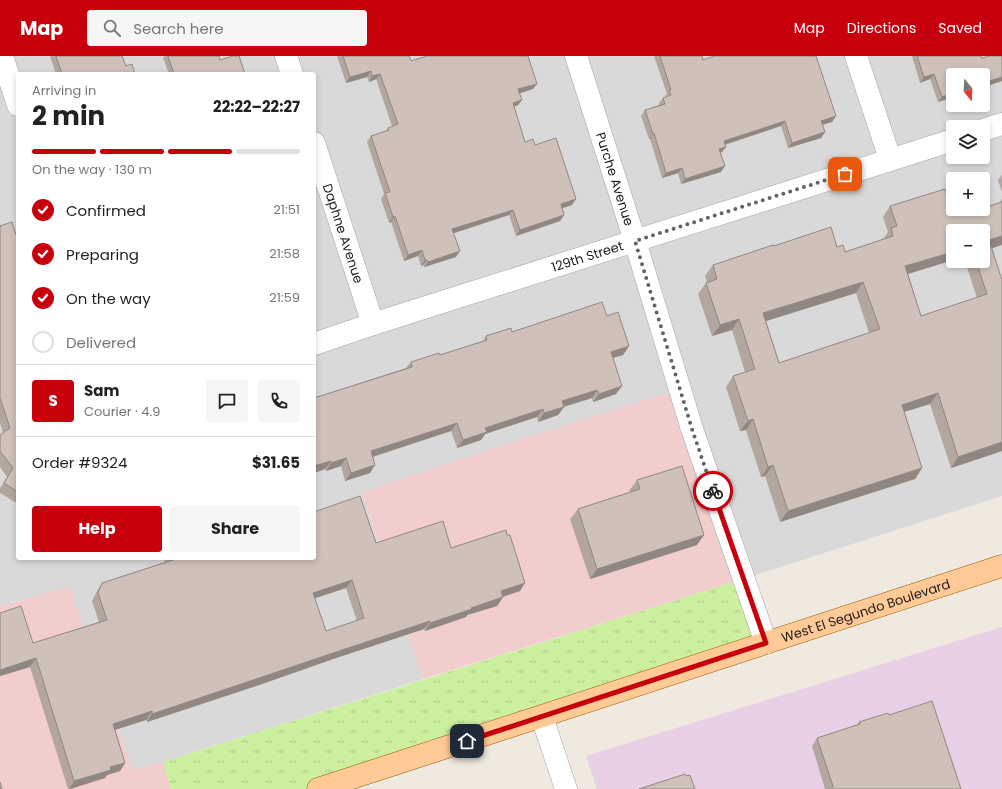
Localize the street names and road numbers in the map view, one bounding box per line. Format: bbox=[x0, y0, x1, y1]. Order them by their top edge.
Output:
street label: Purche Avenue bbox=[591, 130, 639, 228]
street label: Daphne Avenue bbox=[318, 181, 368, 286]
street label: 129th Street bbox=[549, 236, 626, 277]
street label: West El Segundo Boulevard bbox=[779, 575, 953, 647]

